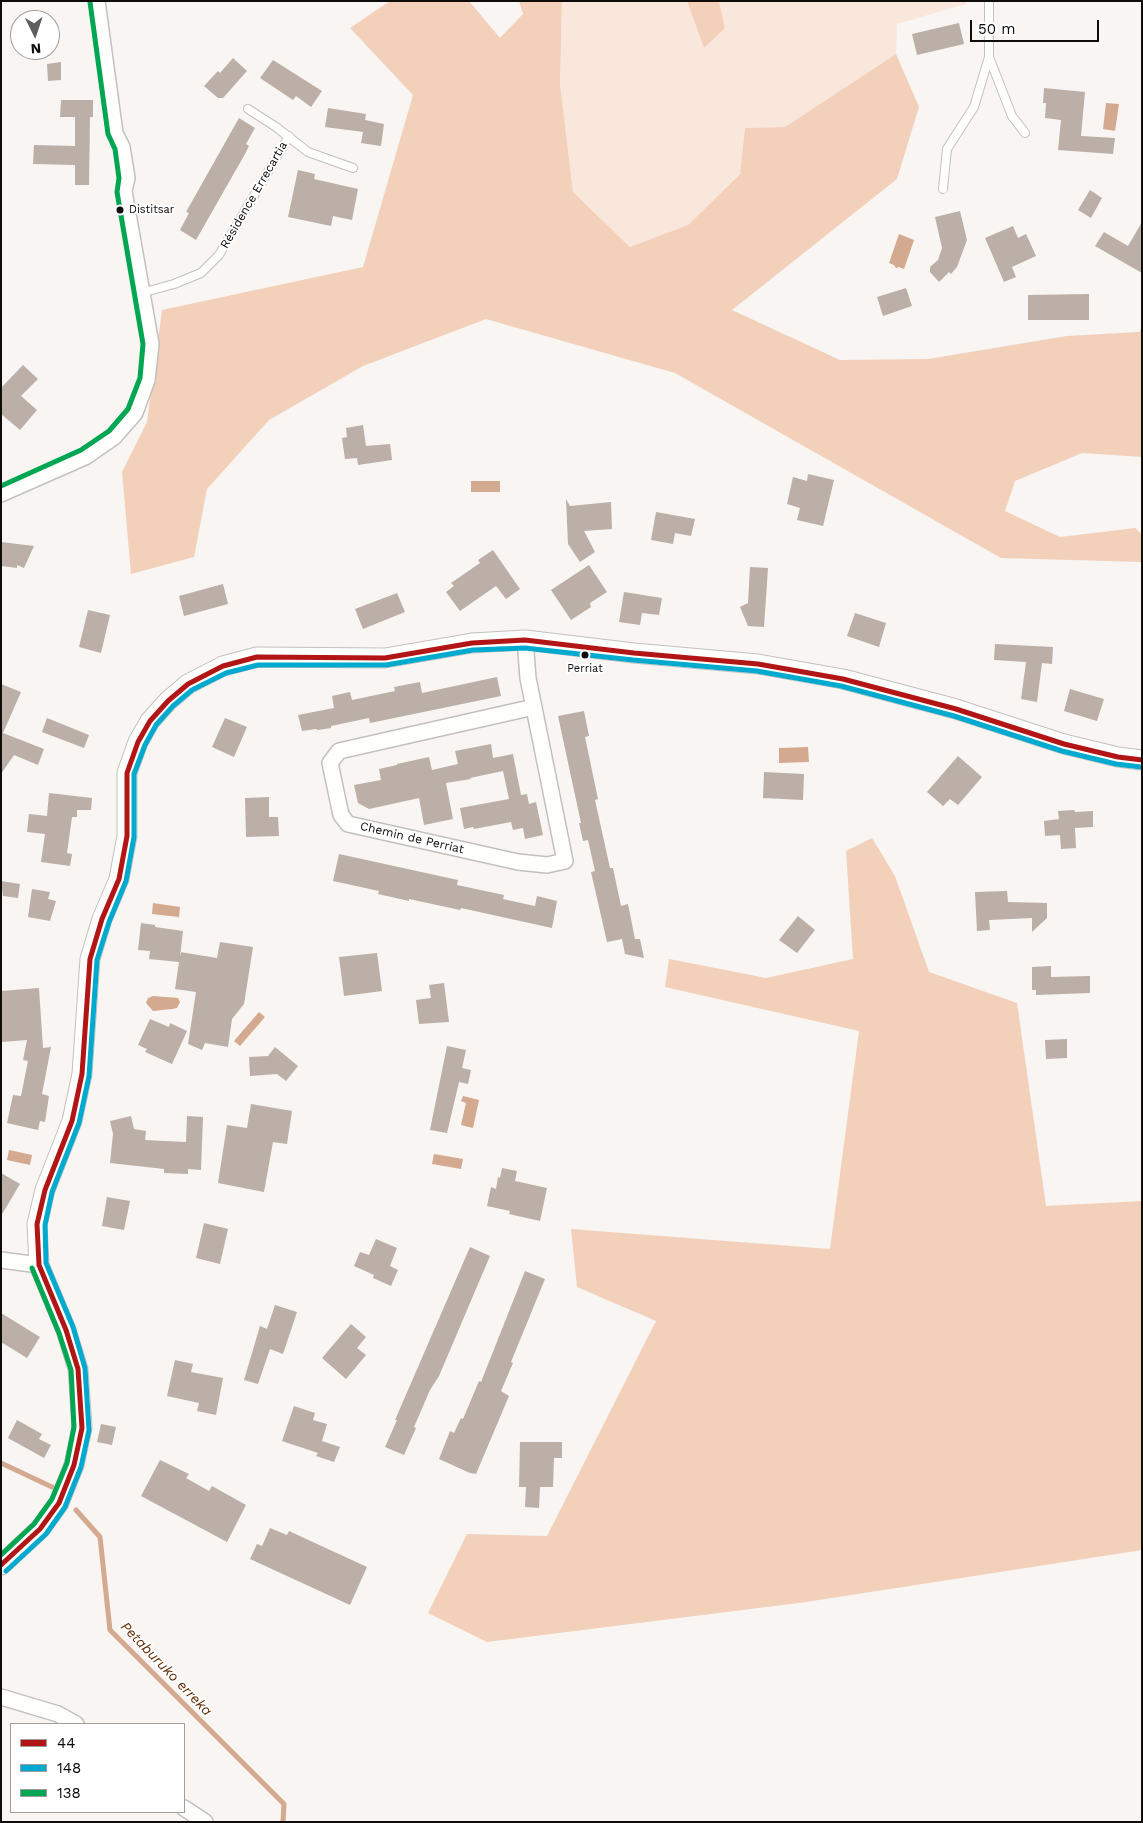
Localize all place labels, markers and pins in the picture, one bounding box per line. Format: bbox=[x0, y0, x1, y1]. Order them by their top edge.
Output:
place label: Distitsar bbox=[129, 203, 174, 217]
marker: Distitsar bbox=[115, 205, 125, 215]
marker: Perriat bbox=[580, 650, 590, 660]
place label: Perriat bbox=[567, 662, 603, 676]

